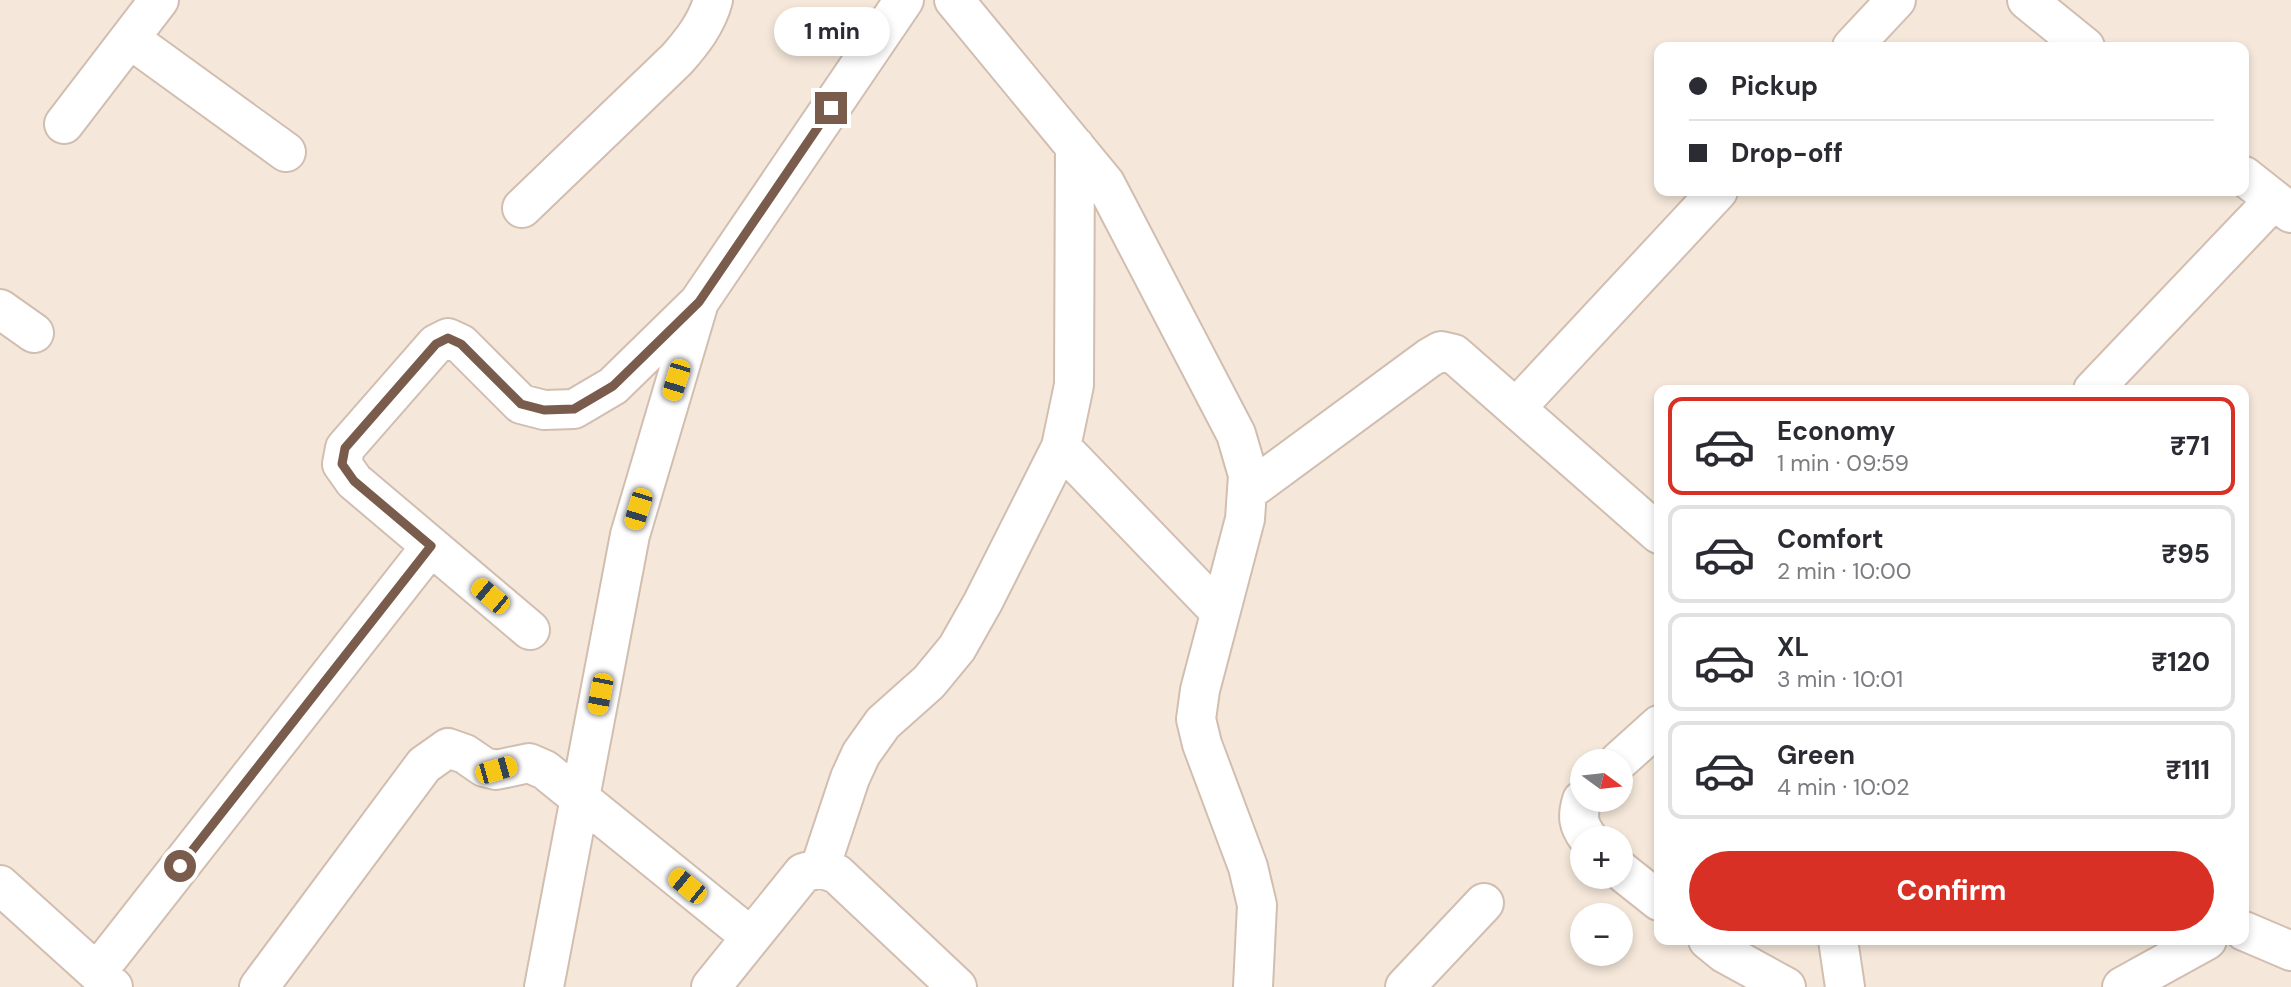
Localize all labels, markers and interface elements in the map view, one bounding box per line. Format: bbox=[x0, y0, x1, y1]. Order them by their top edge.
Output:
callout: 1 min bbox=[773, 7, 889, 56]
text: 1 min bbox=[804, 16, 860, 46]
text: Pickup bbox=[1731, 69, 1818, 103]
route end bbox=[815, 92, 847, 124]
text: Drop-off bbox=[1731, 136, 1843, 170]
car bbox=[660, 357, 693, 403]
text: Economy bbox=[1777, 414, 1895, 448]
icon: car bbox=[1693, 415, 1756, 478]
text: ₹71 bbox=[2170, 429, 2210, 463]
text: 1 min · 09:59 bbox=[1777, 448, 1909, 478]
car bbox=[622, 486, 655, 532]
text: Comfort bbox=[1777, 522, 1883, 556]
icon: car bbox=[1693, 523, 1756, 586]
text: ₹95 bbox=[2161, 537, 2210, 571]
text: 2 min · 10:00 bbox=[1777, 556, 1911, 586]
car bbox=[468, 574, 513, 618]
text: XL bbox=[1777, 630, 1809, 664]
icon: car bbox=[1693, 631, 1756, 694]
text: ₹120 bbox=[2151, 645, 2210, 679]
text: 3 min · 10:01 bbox=[1777, 664, 1903, 694]
car bbox=[586, 671, 615, 717]
text: Green bbox=[1777, 738, 1855, 772]
icon: car bbox=[1693, 739, 1756, 802]
north arrow bbox=[1570, 749, 1633, 812]
map controls bbox=[1570, 749, 1633, 966]
text: ₹111 bbox=[2166, 753, 2210, 787]
car bbox=[473, 754, 520, 786]
text: 4 min · 10:02 bbox=[1777, 772, 1909, 802]
button: + bbox=[1570, 826, 1633, 889]
route start bbox=[164, 850, 196, 882]
button: Confirm bbox=[1689, 851, 2214, 931]
car bbox=[665, 865, 710, 907]
button: − bbox=[1570, 903, 1633, 966]

